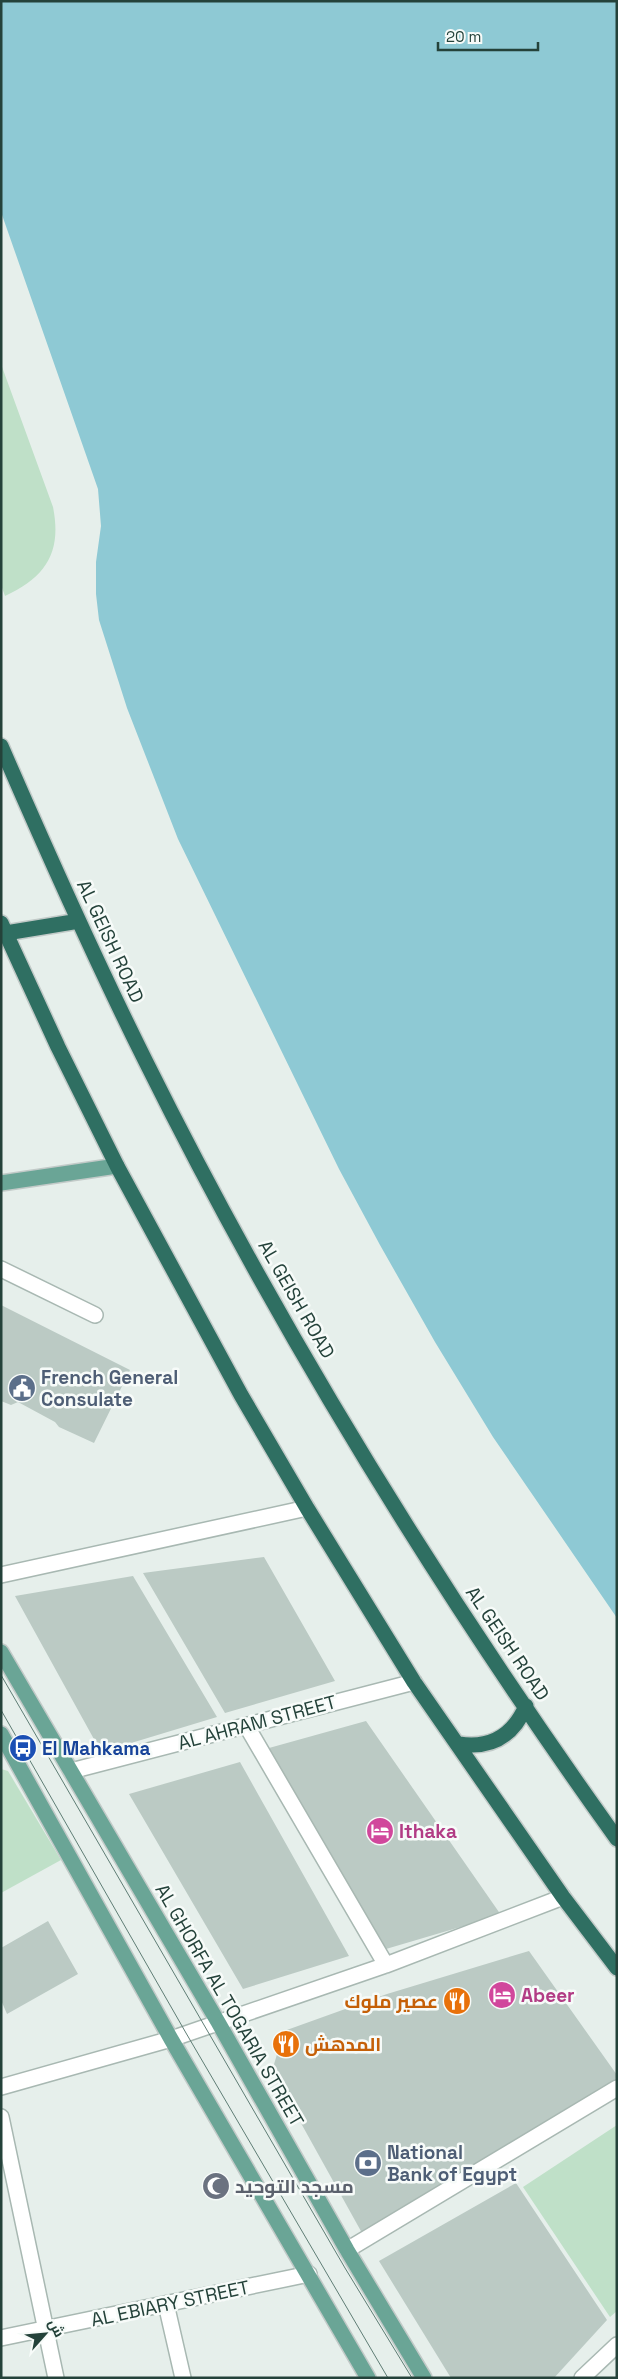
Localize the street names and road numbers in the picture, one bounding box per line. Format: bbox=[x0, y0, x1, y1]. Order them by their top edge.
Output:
street label: AL GEISH ROAD bbox=[71, 876, 150, 1007]
street label: AL GEISH ROAD bbox=[253, 1236, 341, 1363]
street label: AL GEISH ROAD bbox=[460, 1581, 555, 1705]
street label: AL AHRAM STREET bbox=[175, 1689, 339, 1756]
street label: AL GHORFA AL TOGARIA STREET bbox=[150, 1879, 309, 2131]
street label: AL EBIARY STREET bbox=[89, 2274, 252, 2332]

